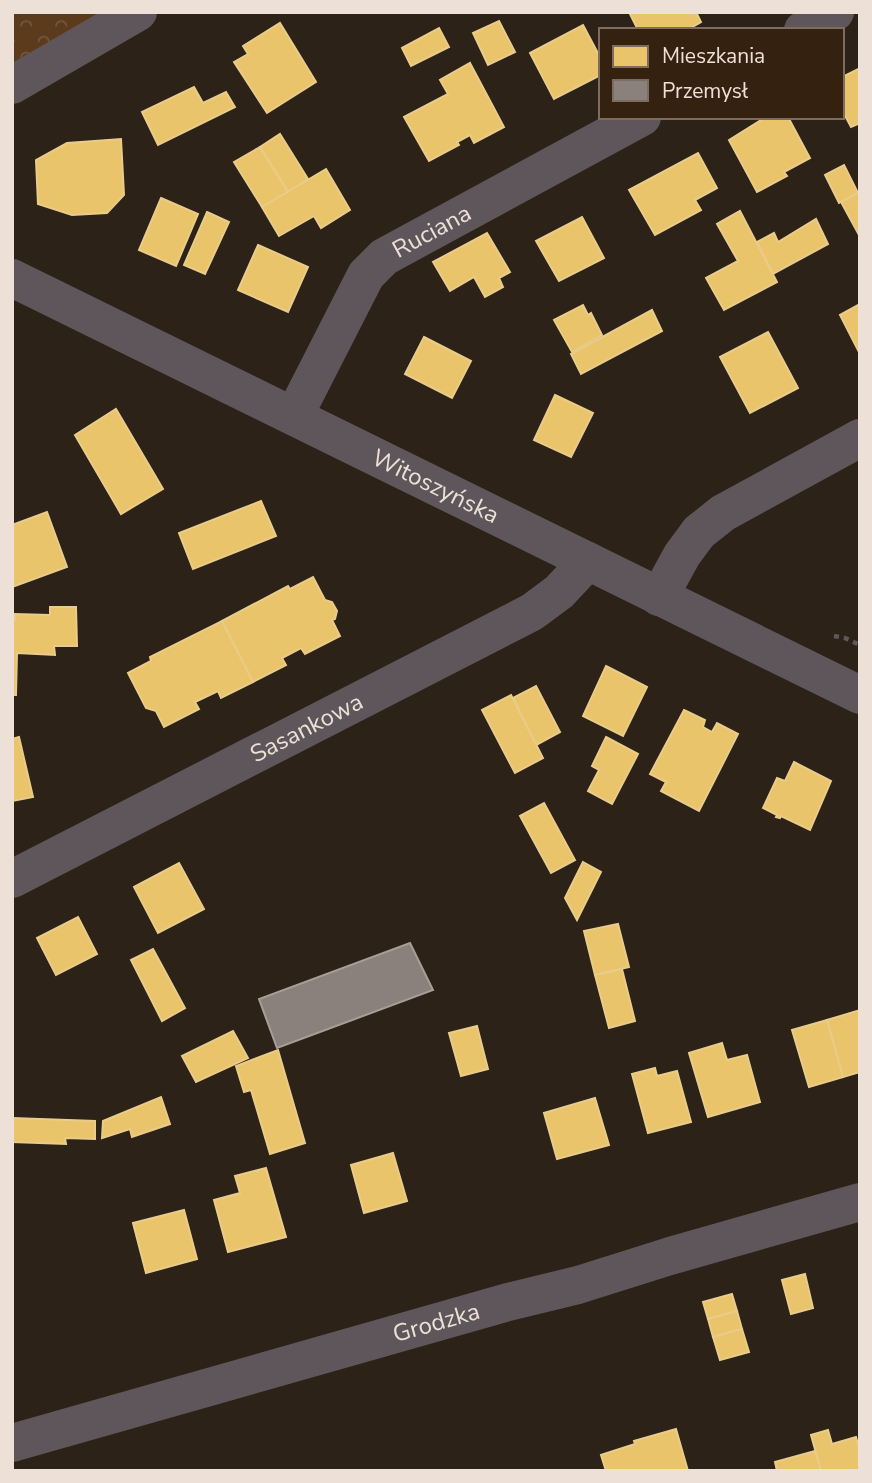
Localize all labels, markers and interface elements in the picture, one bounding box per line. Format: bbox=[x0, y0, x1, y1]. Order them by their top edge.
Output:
legend bbox=[599, 28, 844, 119]
text: Mieszkania bbox=[662, 42, 765, 70]
text: Przemysł bbox=[662, 77, 749, 105]
street label: Ruciana bbox=[387, 197, 477, 266]
street label: Witoszyńska bbox=[366, 441, 505, 531]
street label: Sasankowa bbox=[244, 685, 368, 770]
street label: Grodzka bbox=[389, 1295, 483, 1350]

